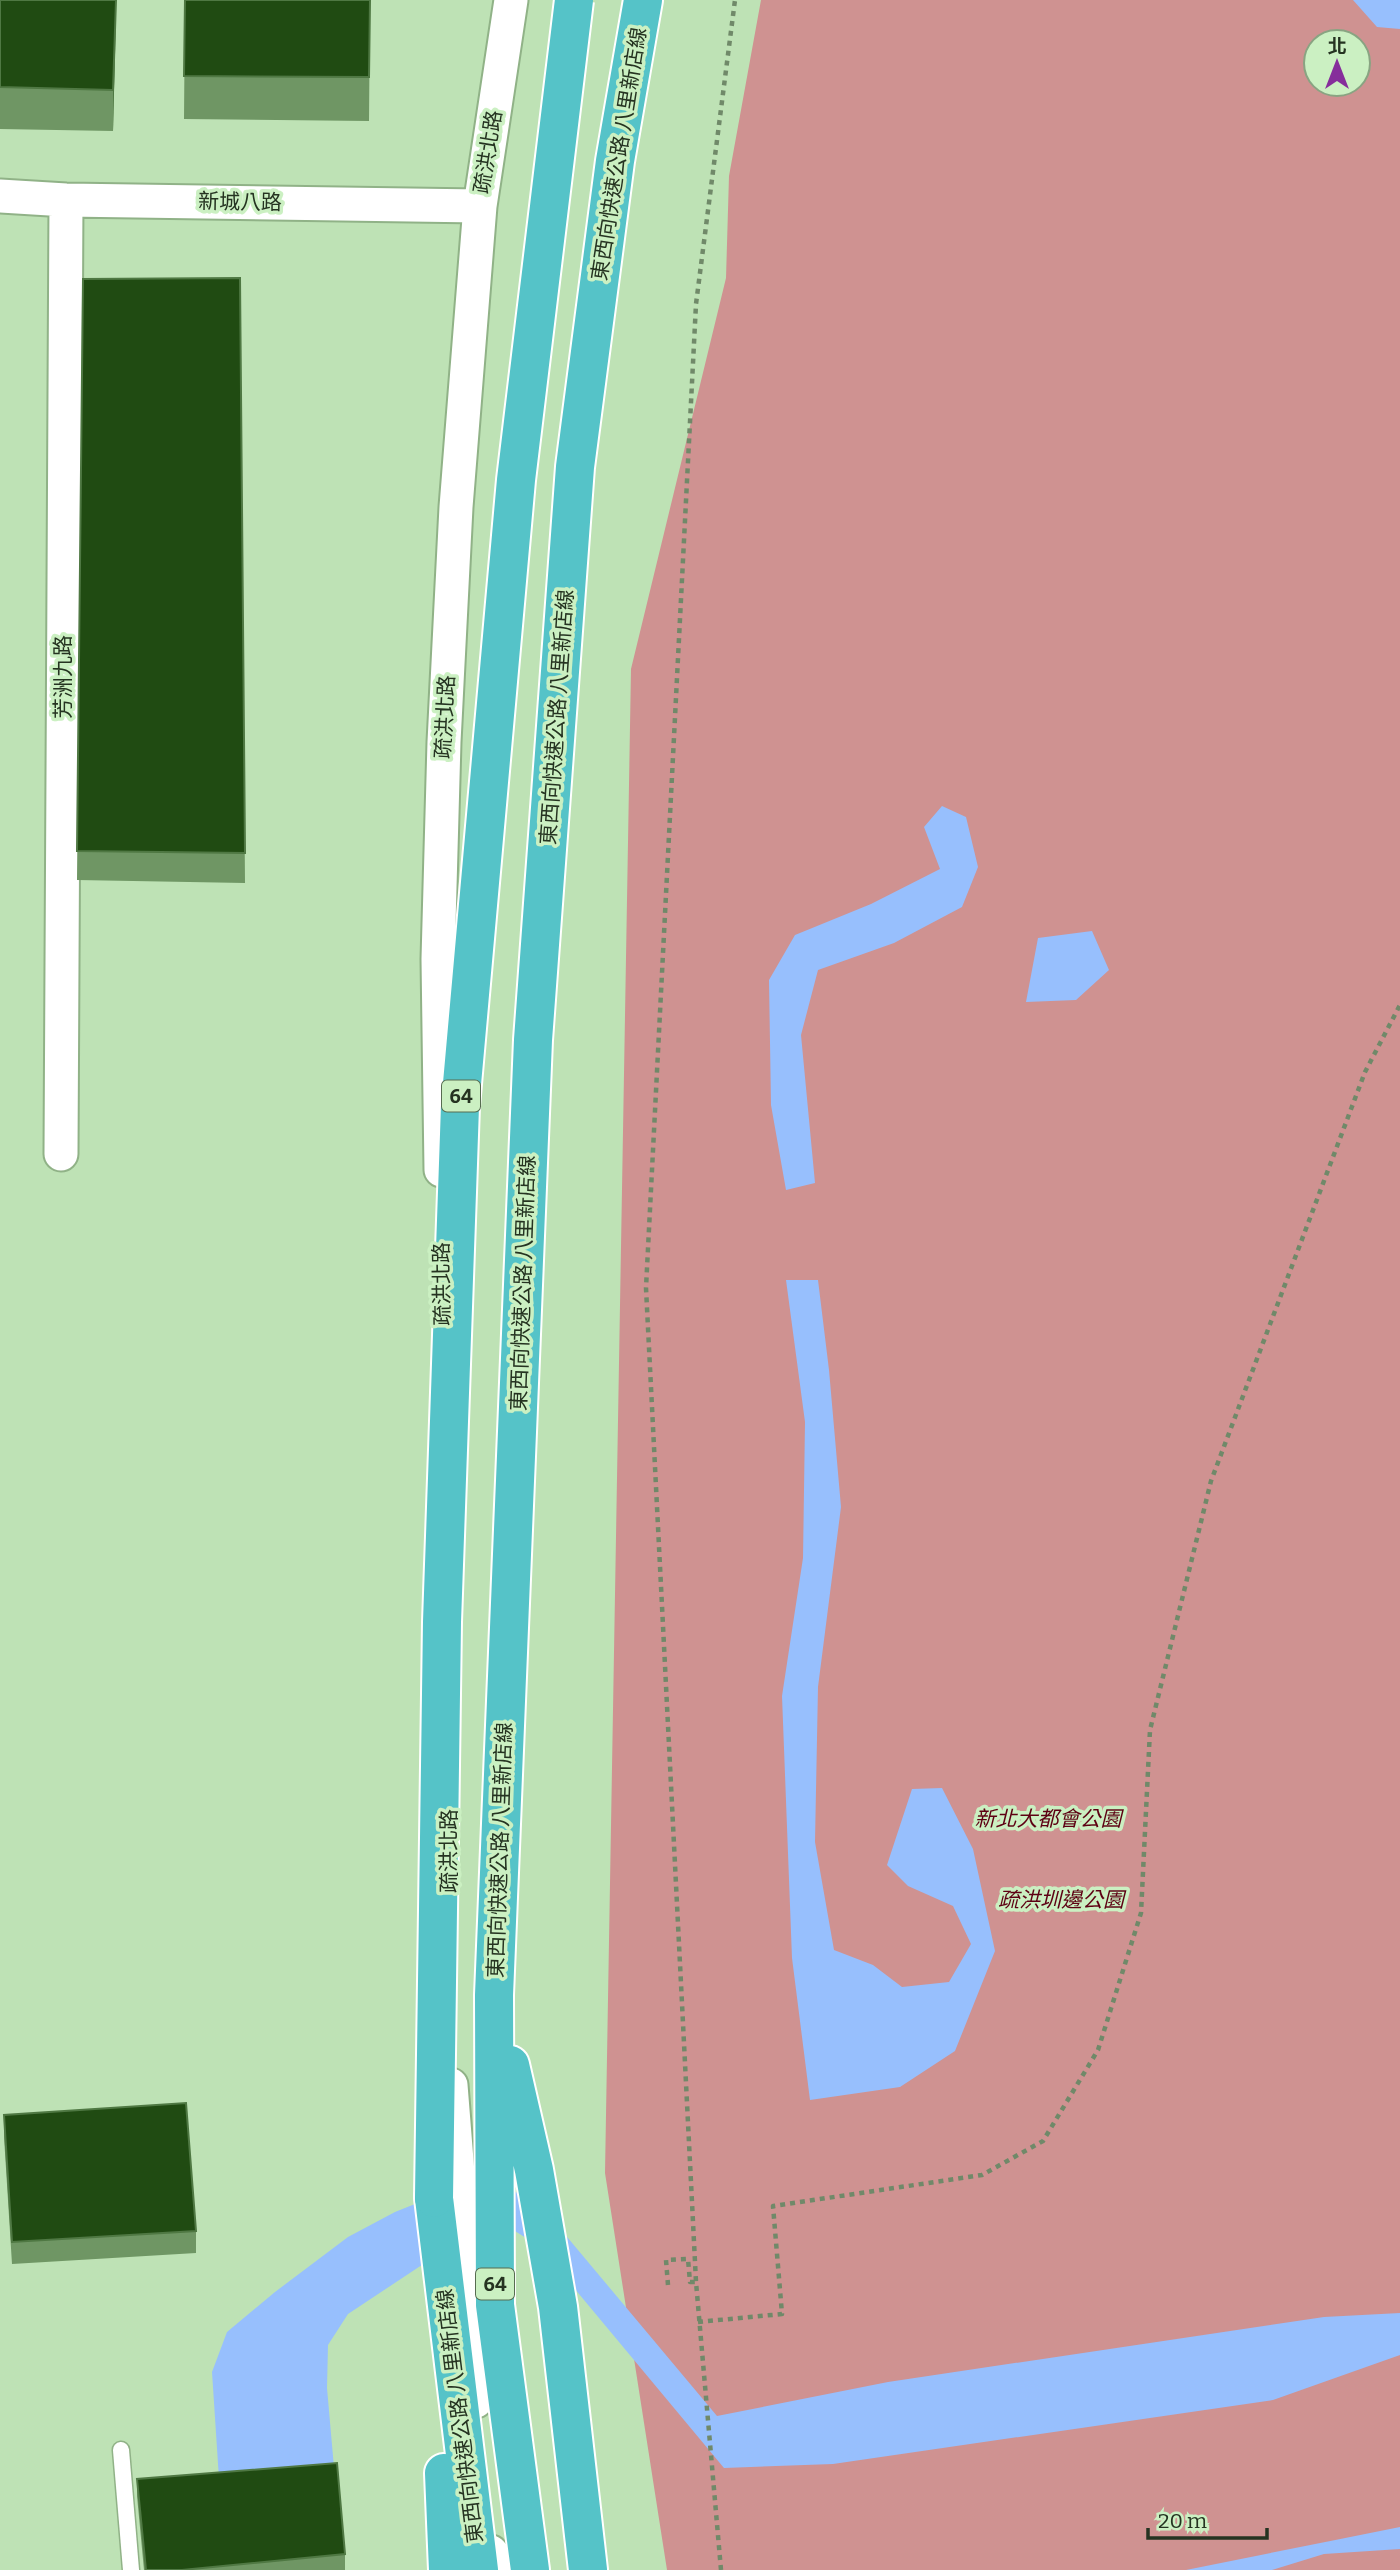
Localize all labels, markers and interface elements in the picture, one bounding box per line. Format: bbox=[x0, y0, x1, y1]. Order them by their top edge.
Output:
street label: 東西向快速公路 八里新店線 bbox=[586, 25, 652, 283]
north arrow bbox=[1302, 28, 1372, 98]
text: 北 bbox=[1327, 35, 1347, 58]
street label: 疏洪北路 bbox=[469, 108, 507, 196]
street label: 新城八路 bbox=[198, 188, 282, 216]
street label: 東西向快速公路 八里新店線 bbox=[535, 588, 579, 846]
street label: 芳洲九路 bbox=[50, 635, 76, 719]
street label: 疏洪北路 bbox=[430, 674, 460, 760]
road number: 64 bbox=[442, 1080, 480, 1112]
street label: 東西向快速公路 八里新店線 bbox=[506, 1155, 540, 1411]
street label: 疏洪北路 bbox=[428, 1242, 456, 1326]
street label: 東西向快速公路 八里新店線 bbox=[483, 1722, 517, 1978]
park label: 新北大都會公園 bbox=[975, 1806, 1124, 1832]
street label: 疏洪北路 bbox=[436, 1809, 462, 1893]
park label: 疏洪圳邊公園 bbox=[998, 1887, 1127, 1913]
road number: 64 bbox=[476, 2268, 514, 2300]
street label: 東西向快速公路 八里新店線 bbox=[431, 2287, 489, 2545]
scale bar bbox=[1148, 2496, 1267, 2540]
text: 20 m bbox=[1158, 2508, 1207, 2534]

